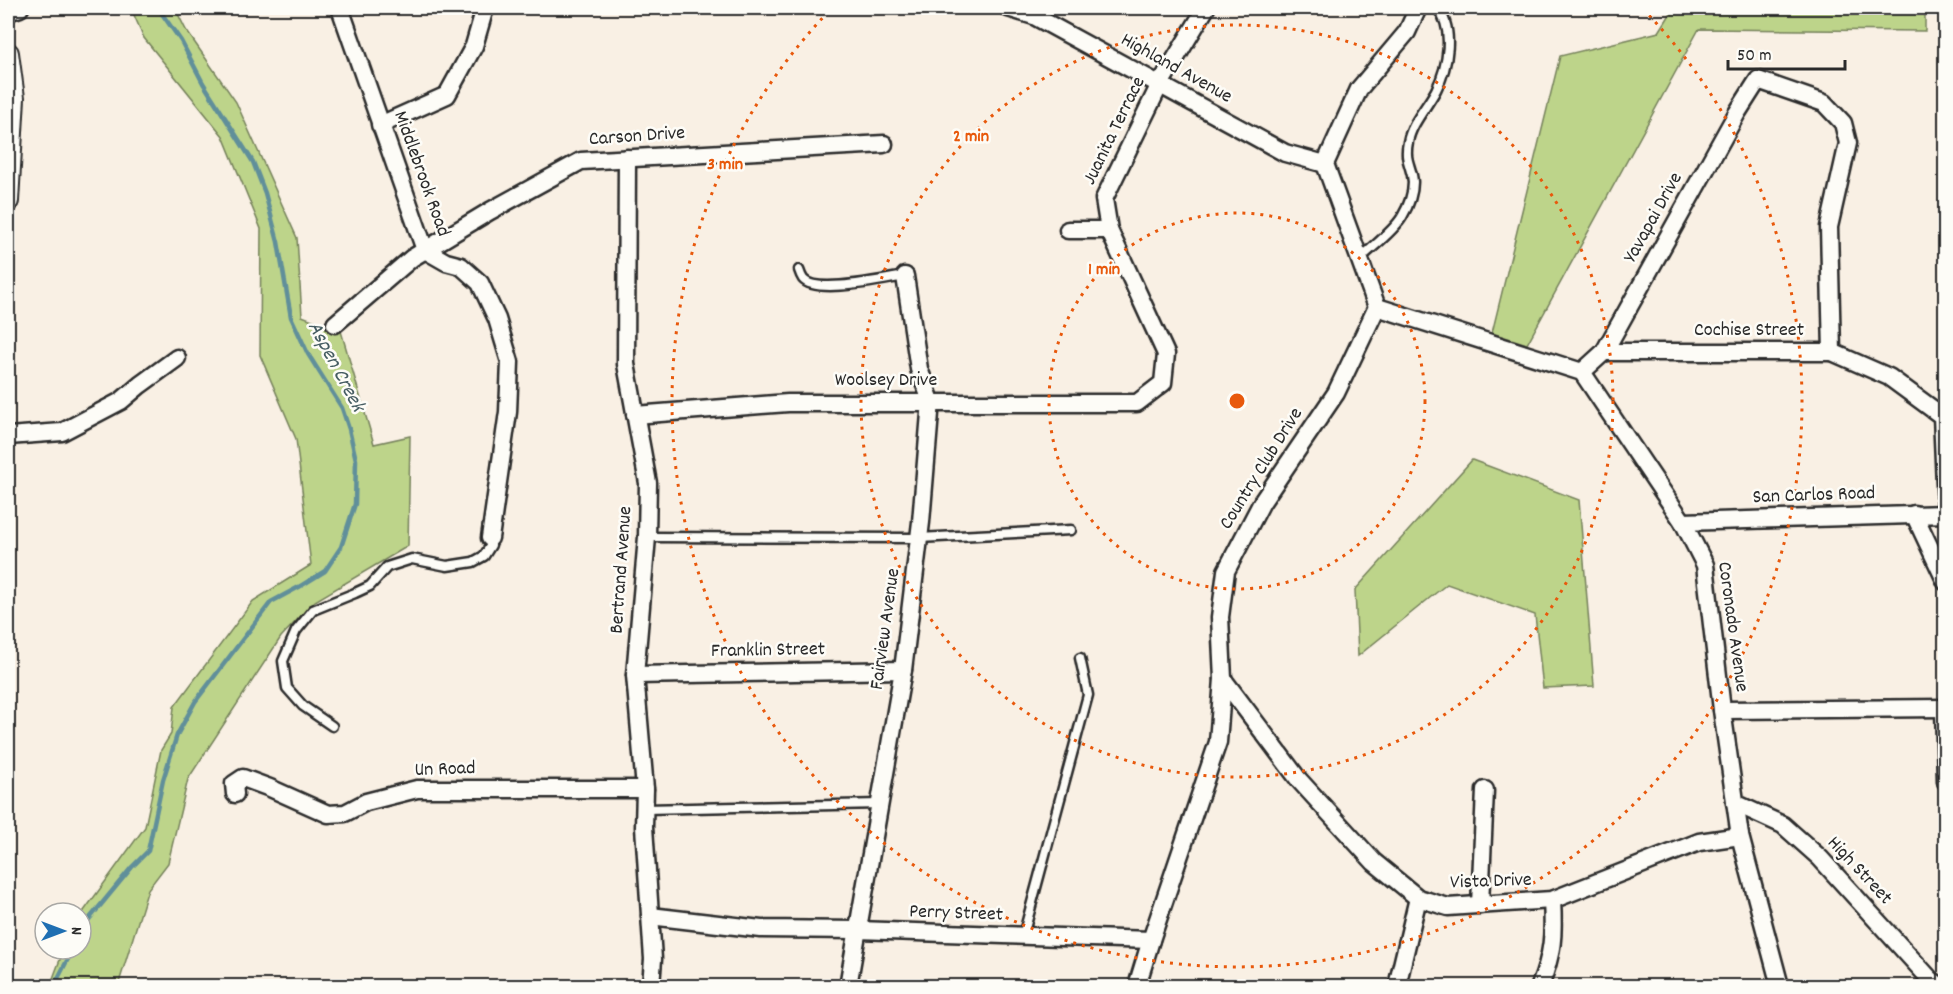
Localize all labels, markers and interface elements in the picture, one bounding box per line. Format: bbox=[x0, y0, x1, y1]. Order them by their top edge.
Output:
street label: Highland Avenue bbox=[1115, 27, 1237, 111]
scale bar bbox=[1728, 33, 1845, 71]
text: 50 m bbox=[1737, 44, 1772, 69]
street label: Juanita Terrace bbox=[1077, 72, 1153, 190]
street label: Middlebrook Road bbox=[385, 107, 457, 241]
street label: Carson Drive bbox=[588, 120, 686, 154]
text: 2 min bbox=[953, 125, 989, 150]
text: 3 min bbox=[707, 153, 743, 178]
street label: Yavapai Drive bbox=[1618, 167, 1691, 268]
text: 1 min bbox=[1088, 258, 1120, 283]
water label: Aspen Creek bbox=[299, 316, 373, 420]
street label: Cochise Street bbox=[1694, 317, 1804, 345]
street label: Woolsey Drive bbox=[835, 367, 937, 395]
centre of rings bbox=[1227, 391, 1247, 411]
street label: Country Club Drive bbox=[1213, 402, 1311, 535]
street label: San Carlos Road bbox=[1752, 480, 1876, 512]
street label: Bertrand Avenue bbox=[604, 505, 640, 635]
street label: Coronado Avenue bbox=[1709, 560, 1755, 694]
street label: Fairview Avenue bbox=[864, 566, 908, 692]
street label: Franklin Street bbox=[711, 636, 825, 666]
street label: Un Road bbox=[414, 755, 476, 785]
street label: High Street bbox=[1820, 830, 1898, 912]
street label: Vista Drive bbox=[1450, 867, 1532, 897]
street label: Perry Street bbox=[909, 898, 1003, 930]
north arrow bbox=[33, 901, 93, 961]
text: N bbox=[64, 927, 87, 935]

